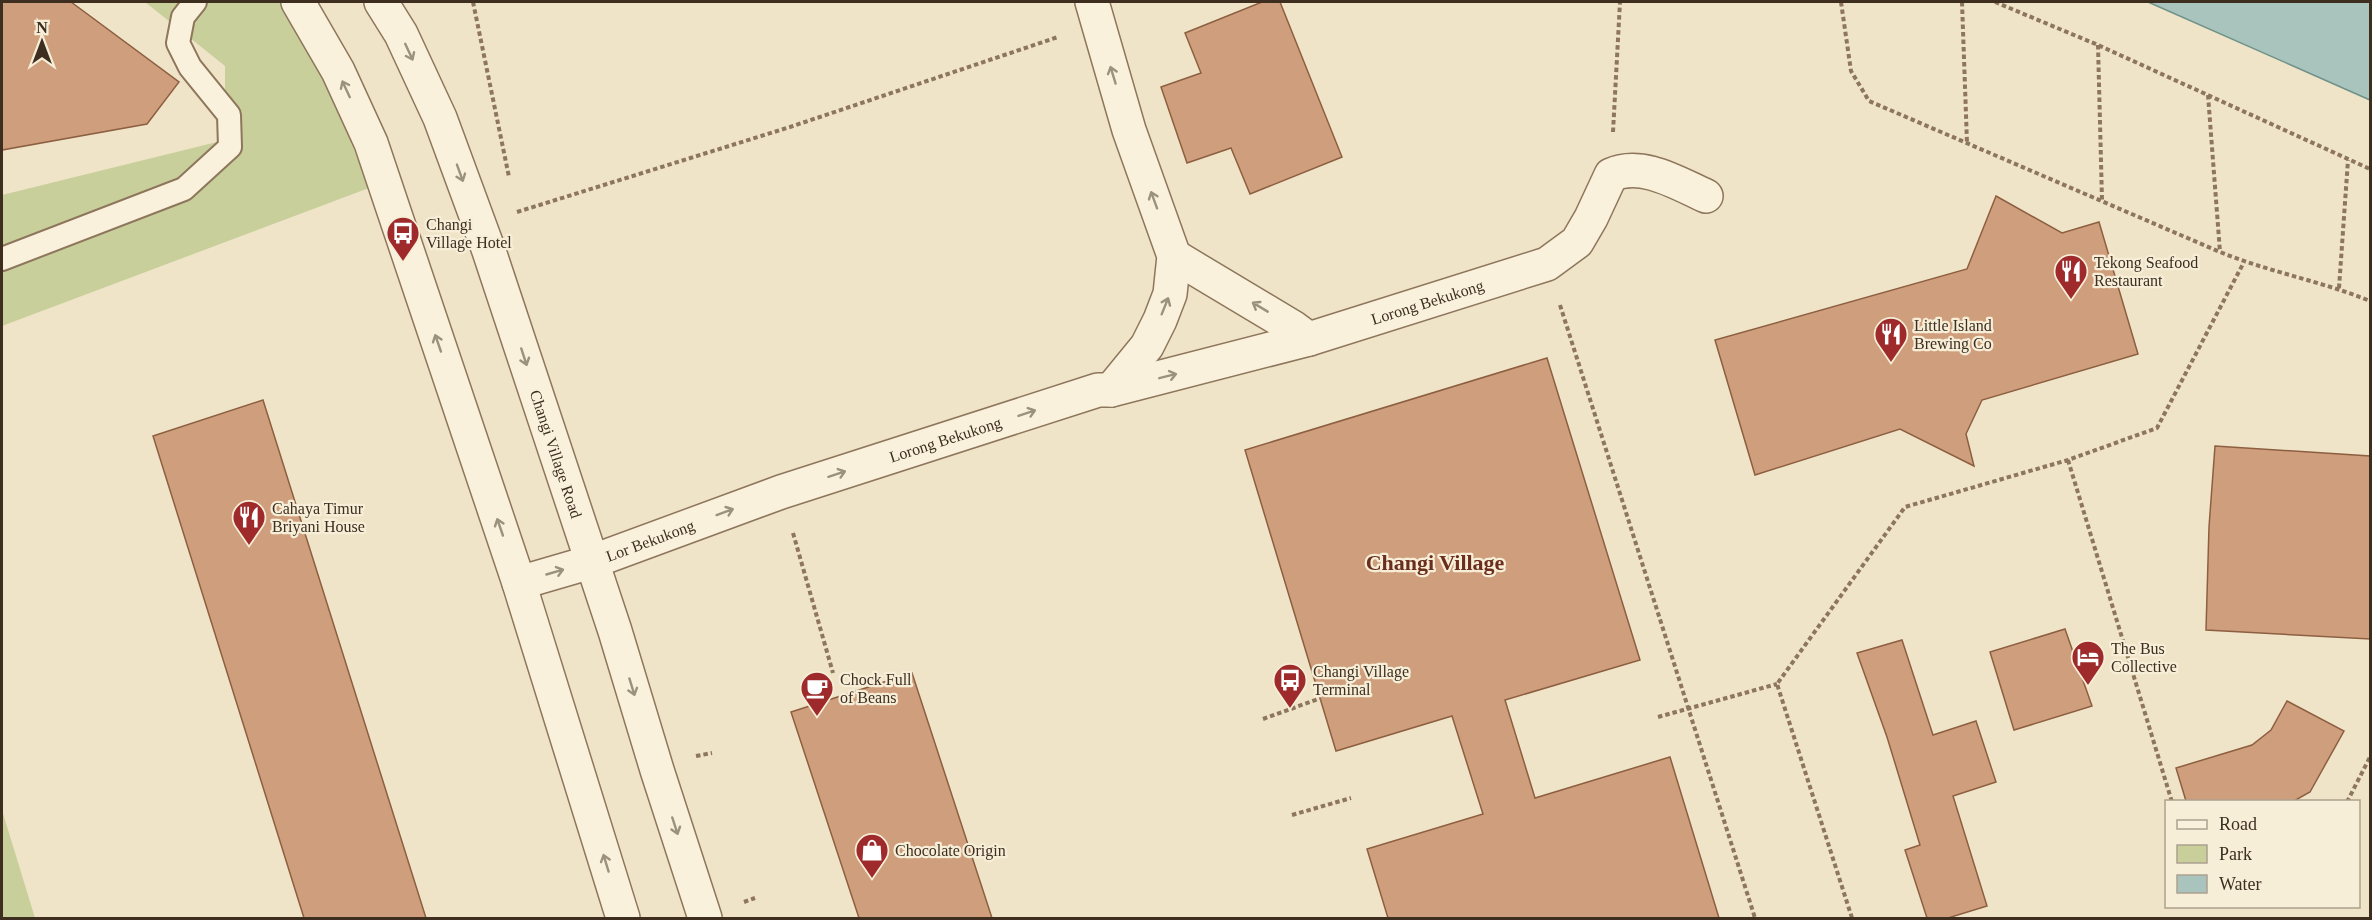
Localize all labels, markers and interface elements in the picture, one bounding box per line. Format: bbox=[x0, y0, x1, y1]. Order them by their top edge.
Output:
north arrow bbox=[12, 12, 72, 72]
text: N bbox=[36, 19, 48, 36]
one-way arrow bbox=[404, 43, 416, 61]
one-way arrow bbox=[1107, 66, 1118, 85]
one-way arrow bbox=[340, 81, 352, 99]
one-way arrow bbox=[456, 163, 467, 182]
one-way arrow bbox=[1148, 192, 1159, 210]
bus stop icon: Changi Village Hotel bbox=[385, 215, 421, 262]
place label: Changi Village Hotel bbox=[426, 216, 512, 252]
restaurant icon: Tekong Seafood Restaurant bbox=[2053, 253, 2089, 300]
place label: Tekong Seafood Restaurant bbox=[2094, 254, 2198, 289]
street label: Lorong Bekukong bbox=[1369, 276, 1486, 327]
one-way arrow bbox=[1160, 297, 1171, 316]
one-way arrow bbox=[1252, 301, 1269, 313]
restaurant icon: Little Island Brewing Co bbox=[1873, 316, 1909, 363]
place label: Little Island Brewing Co bbox=[1914, 317, 1992, 353]
one-way arrow bbox=[432, 334, 443, 353]
one-way arrow bbox=[519, 347, 530, 366]
one-way arrow bbox=[1158, 369, 1177, 381]
street label: Changi Village Road bbox=[527, 388, 585, 520]
one-way arrow bbox=[1017, 407, 1036, 418]
street label: Lorong Bekukong bbox=[887, 413, 1004, 465]
one-way arrow bbox=[827, 468, 846, 479]
restaurant icon: Cahaya Timur Briyani House bbox=[231, 499, 267, 546]
place label: Cahaya Timur Briyani House bbox=[272, 500, 365, 536]
one-way arrow bbox=[715, 506, 734, 517]
street label: Lor Bekukong bbox=[604, 516, 697, 564]
one-way arrow bbox=[494, 519, 505, 537]
district label: Changi Village bbox=[1366, 550, 1505, 575]
one-way arrow bbox=[545, 566, 564, 577]
hotel icon: The Bus Collective bbox=[2070, 639, 2106, 686]
place label: The Bus Collective bbox=[2111, 640, 2177, 675]
bus stop icon: Changi Village Terminal bbox=[1272, 662, 1308, 709]
place label: Changi Village Terminal bbox=[1313, 663, 1409, 698]
cafe icon: Chock Full of Beans bbox=[799, 670, 835, 717]
place label: Chock Full of Beans bbox=[840, 671, 912, 706]
one-way arrow bbox=[627, 677, 638, 696]
legend bbox=[2165, 800, 2360, 908]
text: Road bbox=[2219, 814, 2257, 834]
one-way arrow bbox=[670, 816, 681, 835]
shop icon: Chocolate Origin bbox=[854, 832, 890, 879]
place label: Chocolate Origin bbox=[895, 842, 1006, 860]
text: Park bbox=[2219, 844, 2252, 864]
one-way arrow bbox=[600, 854, 611, 873]
text: Water bbox=[2219, 874, 2262, 894]

